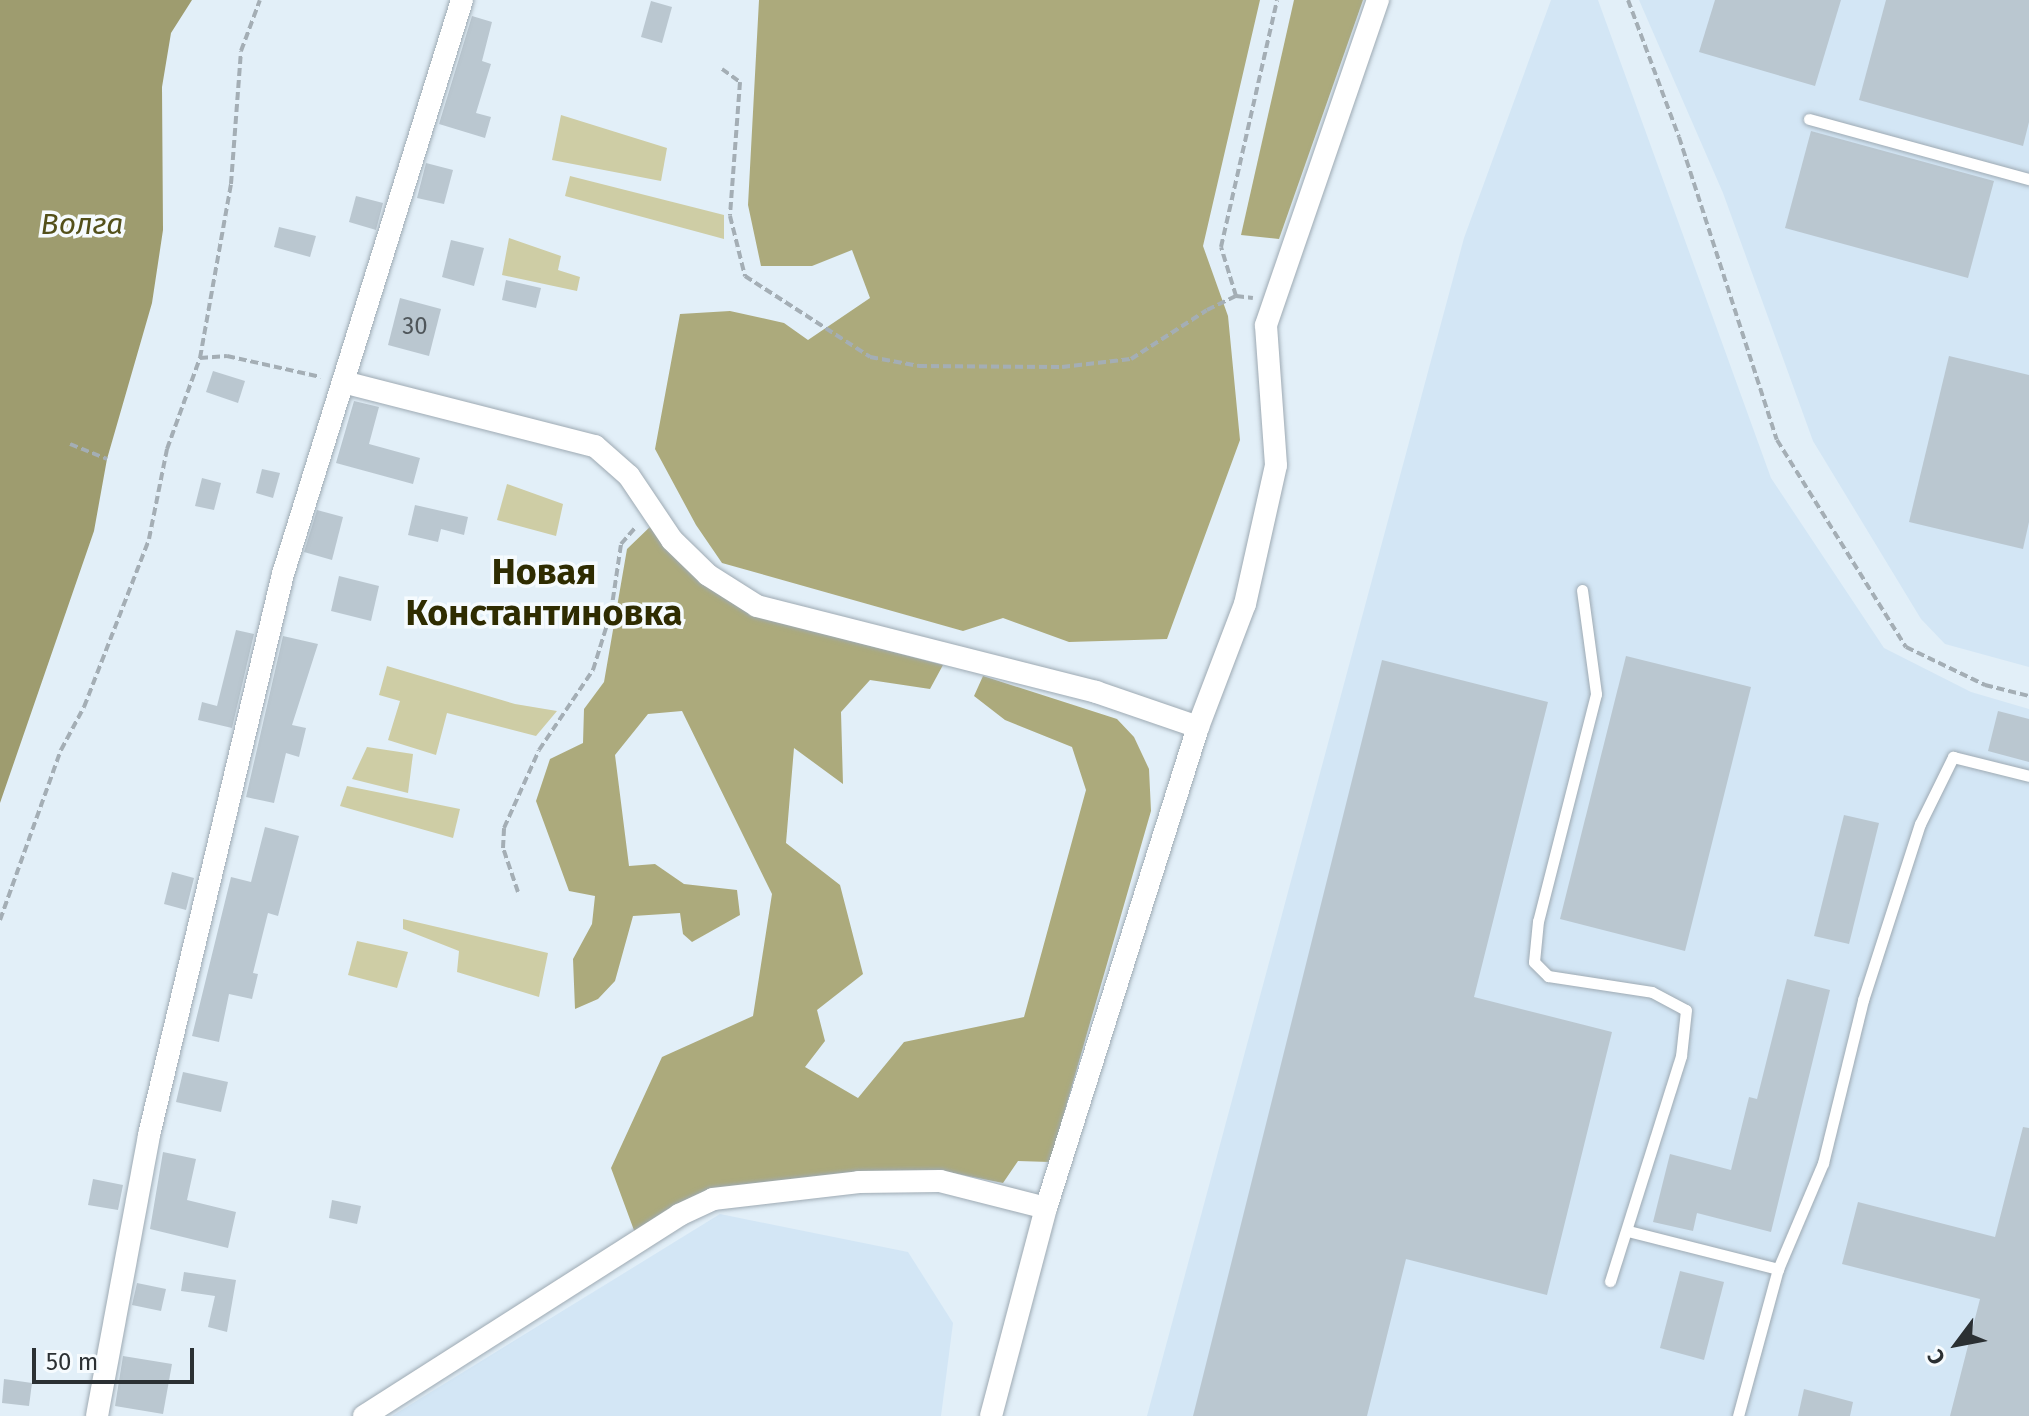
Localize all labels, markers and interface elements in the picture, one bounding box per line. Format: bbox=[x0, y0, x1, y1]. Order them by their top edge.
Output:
water label: Волга bbox=[41, 206, 123, 242]
house number: 30 bbox=[402, 313, 428, 341]
district label: Новая Константиновка bbox=[406, 550, 682, 635]
north arrow bbox=[1917, 1304, 1997, 1384]
scale bar bbox=[36, 1332, 198, 1382]
text: С bbox=[1921, 1344, 1951, 1370]
text: 50 m bbox=[46, 1348, 98, 1376]

